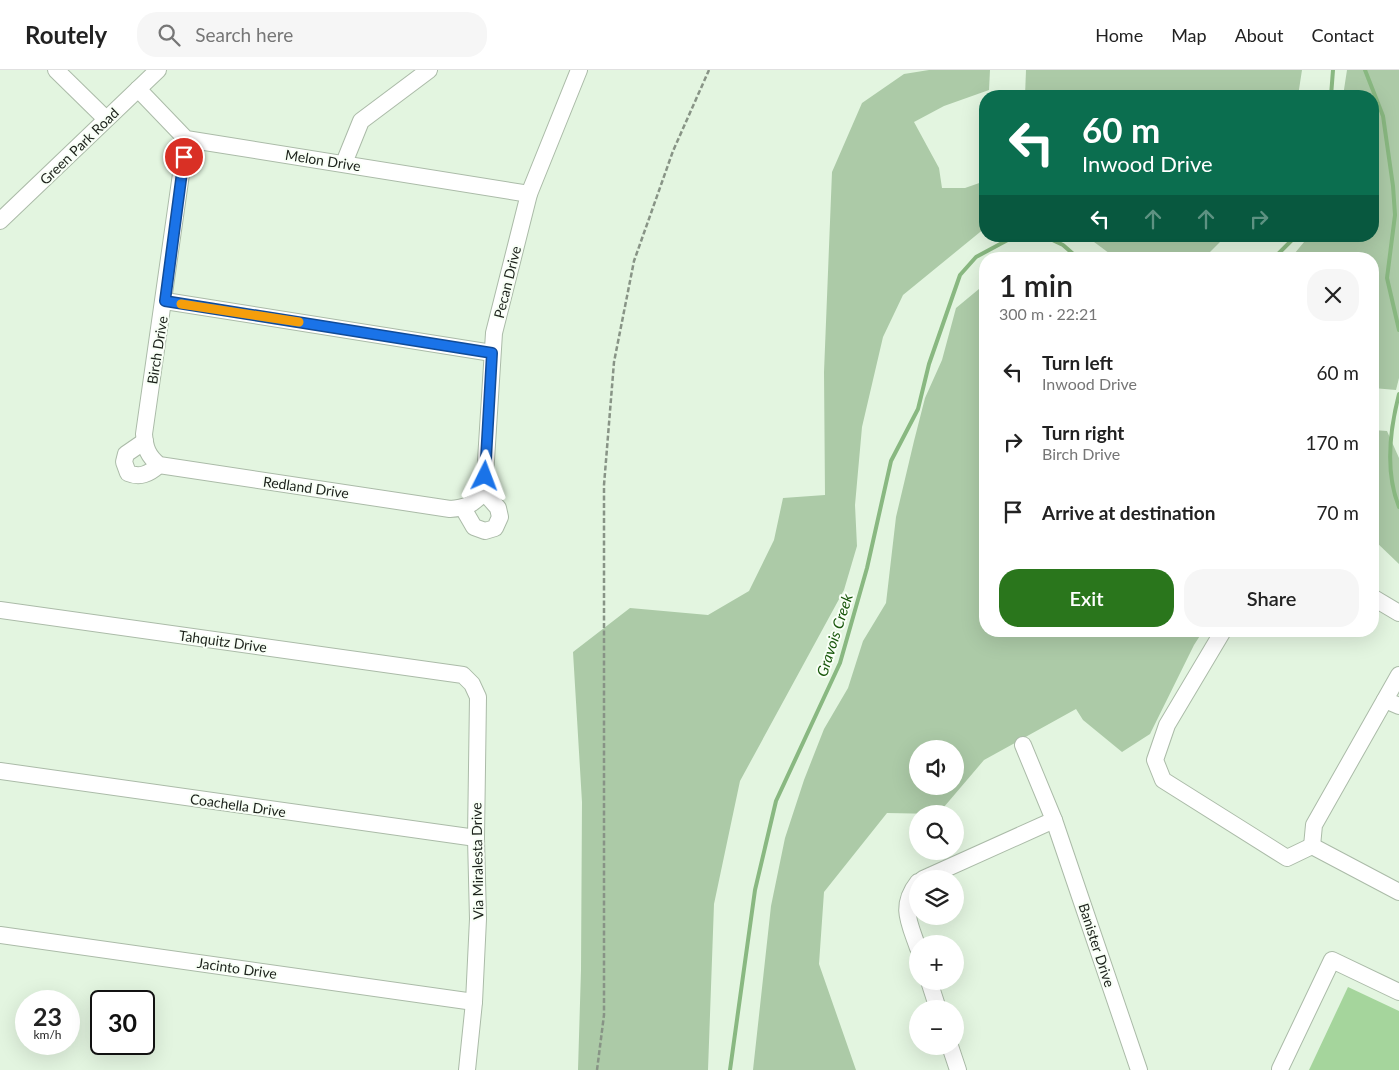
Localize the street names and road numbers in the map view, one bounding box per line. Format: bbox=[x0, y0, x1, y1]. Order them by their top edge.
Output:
street label: Green Park Road bbox=[36, 104, 122, 188]
street label: Melon Drive bbox=[284, 146, 362, 174]
street label: Pecan Drive bbox=[490, 244, 524, 320]
street label: Birch Drive bbox=[143, 315, 171, 385]
street label: Redland Drive bbox=[262, 473, 350, 501]
street label: Tahquitz Drive bbox=[178, 626, 268, 656]
street label: Coachella Drive bbox=[189, 790, 287, 820]
street label: Via Miralesta Drive bbox=[467, 802, 487, 920]
street label: Banister Drive bbox=[1075, 901, 1119, 989]
street label: Jacinto Drive bbox=[196, 954, 278, 982]

